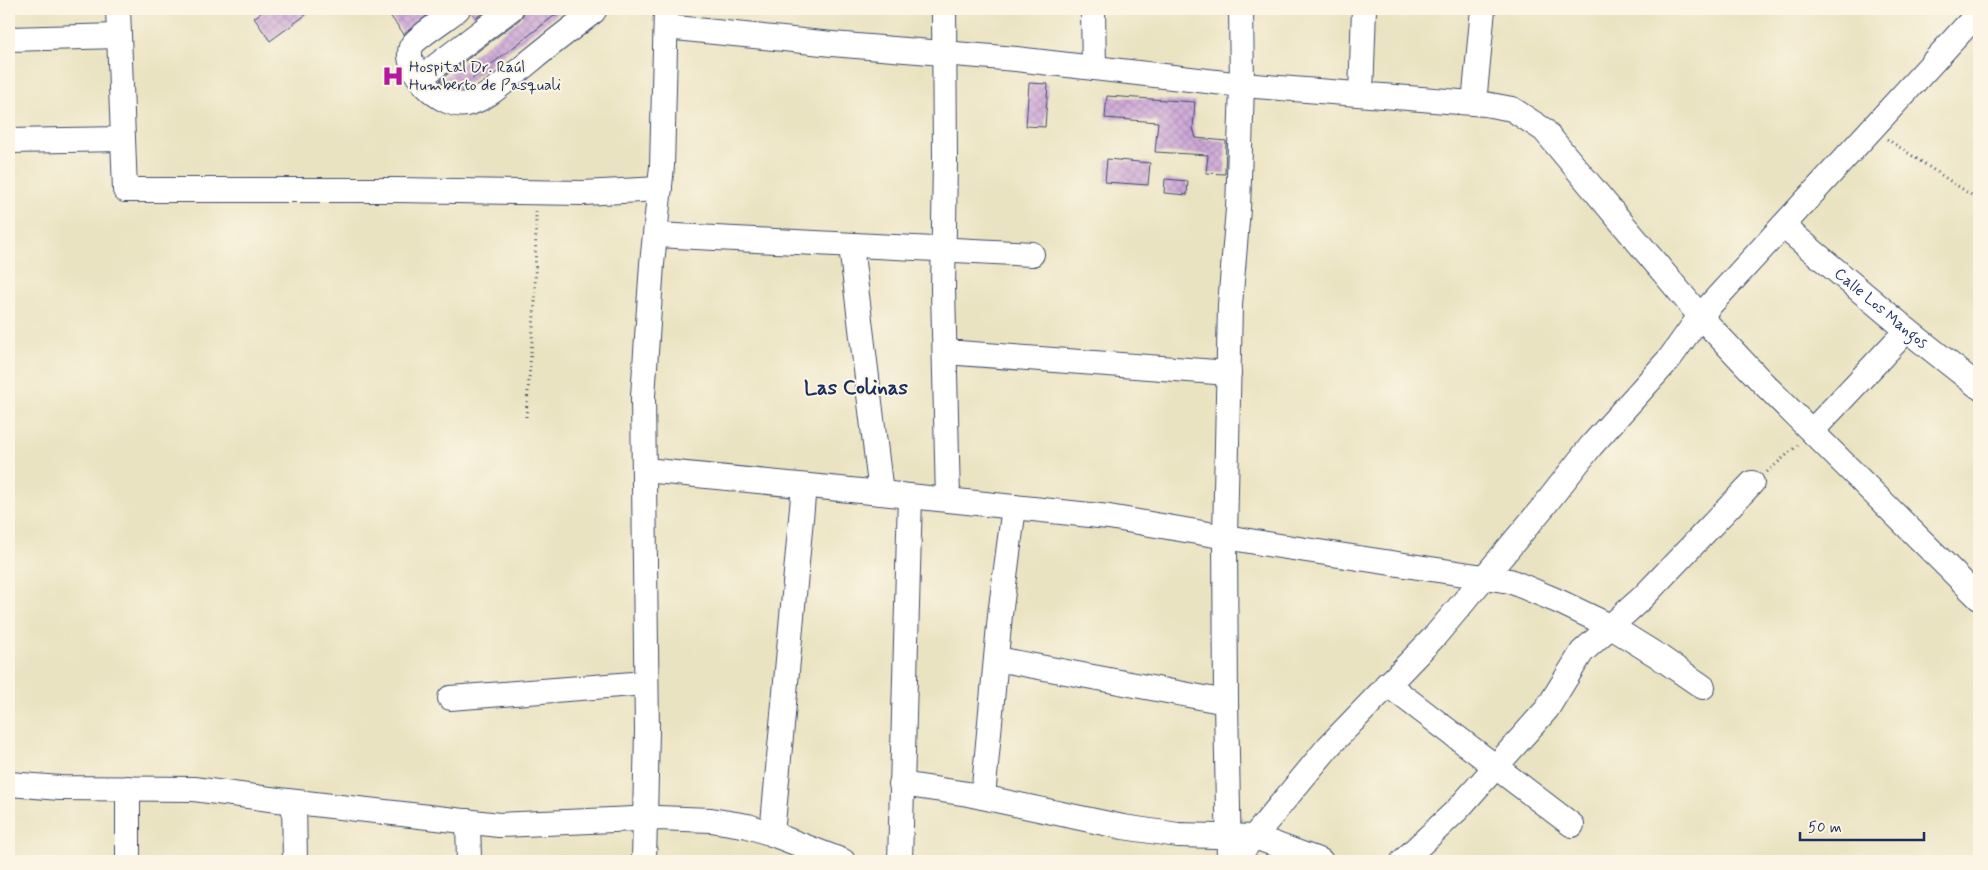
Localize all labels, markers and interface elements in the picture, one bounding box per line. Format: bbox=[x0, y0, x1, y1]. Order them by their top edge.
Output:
place label: Hospital Dr. Raúl Humberto de Pasquali bbox=[409, 57, 561, 96]
hospital icon: Hospital Dr. Raúl Humberto de Pasquali bbox=[380, 63, 406, 89]
street label: Calle Los Mangos bbox=[1830, 263, 1932, 353]
district label: Las Colinas bbox=[804, 374, 909, 402]
scale bar bbox=[1800, 810, 1924, 842]
text: 50 m bbox=[1808, 818, 1842, 838]

